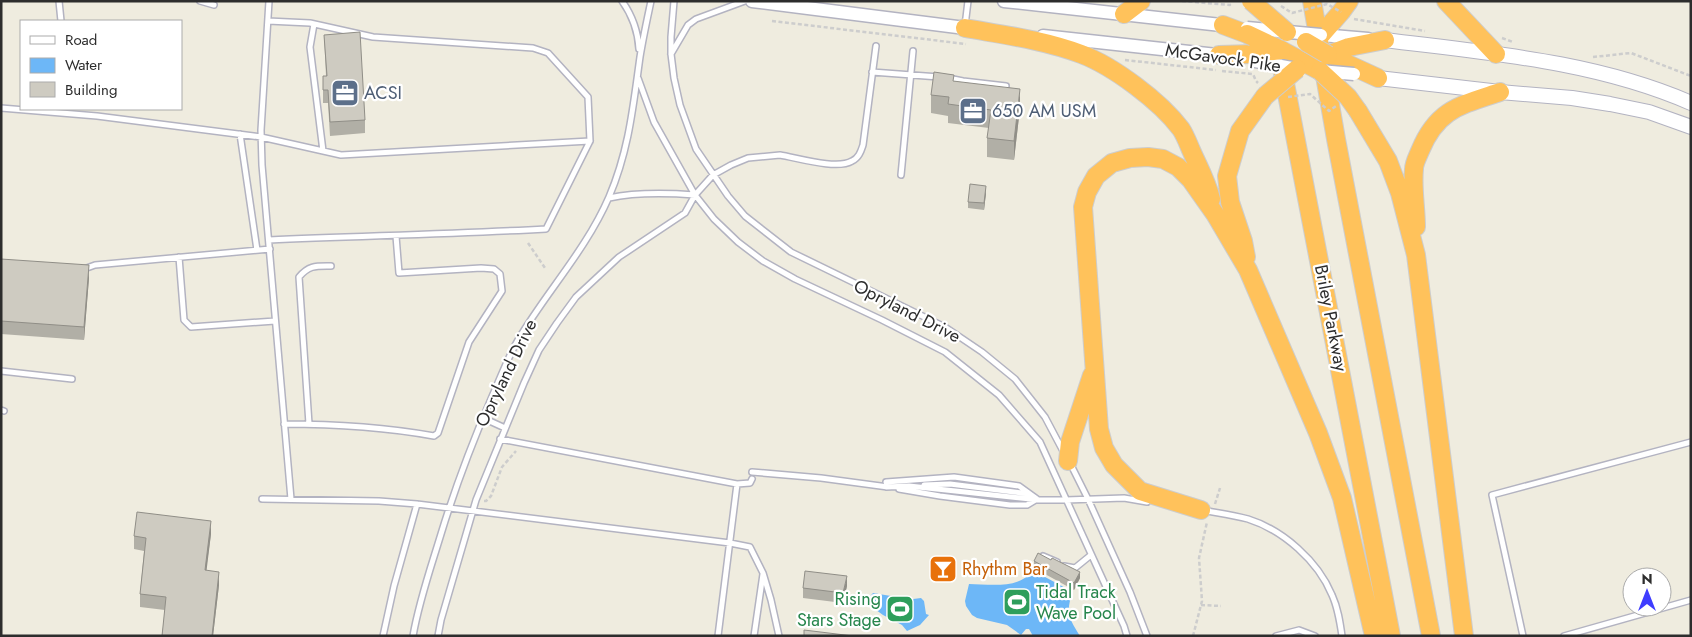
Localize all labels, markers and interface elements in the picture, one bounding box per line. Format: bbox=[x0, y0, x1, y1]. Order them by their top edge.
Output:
legend bbox=[20, 20, 182, 110]
text: Road bbox=[65, 29, 97, 51]
street label: McGavock Pike bbox=[1163, 37, 1283, 79]
text: Water bbox=[65, 54, 103, 76]
office icon: ACSI bbox=[330, 78, 360, 108]
text: Building bbox=[65, 79, 117, 101]
place label: ACSI bbox=[364, 80, 402, 106]
office icon: 650 AM USM bbox=[958, 96, 988, 126]
place label: 650 AM USM bbox=[992, 98, 1096, 124]
street label: Briley Parkway bbox=[1308, 262, 1354, 374]
street label: Opryland Drive bbox=[849, 273, 965, 349]
street label: Opryland Drive bbox=[469, 315, 543, 431]
bar icon: Rhythm Bar bbox=[928, 554, 958, 584]
place label: Rhythm Bar bbox=[962, 556, 1048, 582]
north arrow bbox=[1622, 567, 1672, 617]
text: N bbox=[1641, 569, 1653, 589]
place label: Tidal Track Wave Pool bbox=[1036, 579, 1116, 626]
place label: Rising Stars Stage bbox=[797, 586, 881, 633]
sports icon: Tidal Track Wave Pool bbox=[1002, 587, 1032, 617]
sports icon: Rising Stars Stage bbox=[885, 594, 915, 624]

